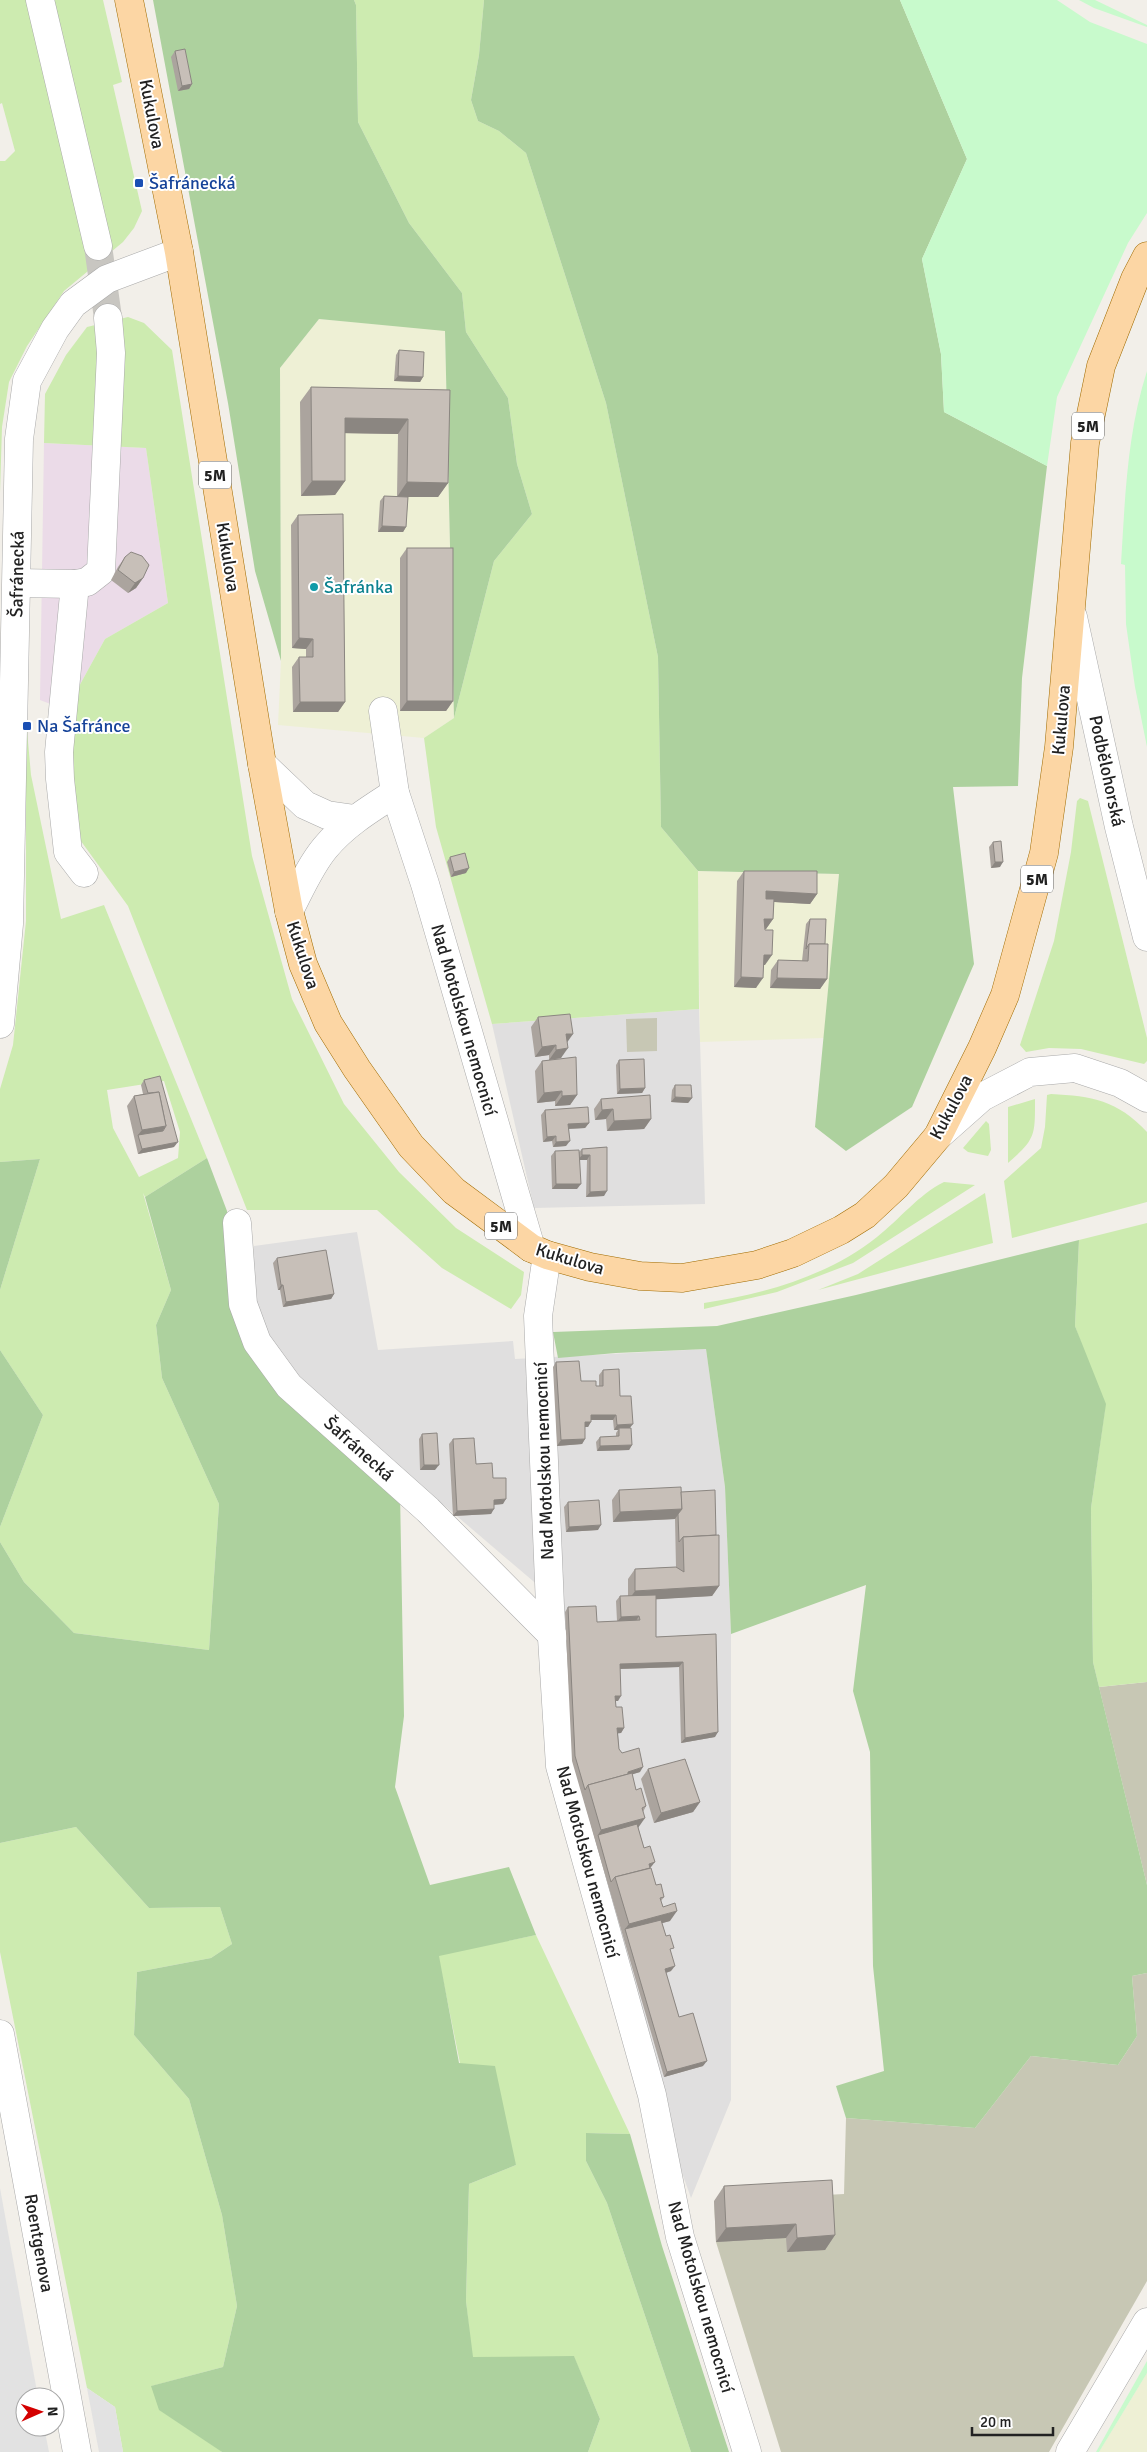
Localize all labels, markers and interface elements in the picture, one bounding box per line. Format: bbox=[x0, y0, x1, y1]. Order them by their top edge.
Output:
street label: Kukulova bbox=[134, 77, 170, 151]
place label: Šafránecká bbox=[149, 172, 236, 194]
marker: Šafránecká bbox=[133, 177, 145, 189]
road number: 5M bbox=[1072, 412, 1104, 440]
road number: 5M bbox=[199, 462, 231, 488]
street label: Kukulova bbox=[212, 521, 244, 593]
street label: Šafránecká bbox=[5, 531, 29, 617]
place label: Šafránka bbox=[324, 576, 393, 598]
marker: Šafránka bbox=[308, 581, 320, 593]
street label: Kukulova bbox=[1047, 684, 1075, 756]
street label: Podbělohorská bbox=[1084, 713, 1130, 829]
place label: Na Šafránce bbox=[37, 715, 131, 737]
marker: Na Šafránce bbox=[21, 720, 33, 732]
road number: 5M bbox=[1021, 866, 1053, 892]
street label: Kukulova bbox=[282, 918, 324, 992]
street label: Nad Motolskou nemocnicí bbox=[426, 922, 502, 1118]
street label: Kukulova bbox=[925, 1071, 977, 1143]
road number: 5M bbox=[485, 1212, 517, 1240]
street label: Kukulova bbox=[533, 1238, 607, 1280]
street label: Nad Motolskou nemocnicí bbox=[530, 1361, 558, 1560]
street label: Šafránecká bbox=[319, 1412, 399, 1486]
street label: Nad Motolskou nemocnicí bbox=[552, 1763, 624, 1961]
street label: Roentgenova bbox=[20, 2192, 58, 2294]
street label: Nad Motolskou nemocnicí bbox=[663, 2199, 739, 2395]
north arrow bbox=[15, 2387, 65, 2437]
scale bar bbox=[972, 2404, 1053, 2436]
text: N bbox=[44, 2406, 61, 2417]
text: 20 m bbox=[980, 2413, 1011, 2431]

